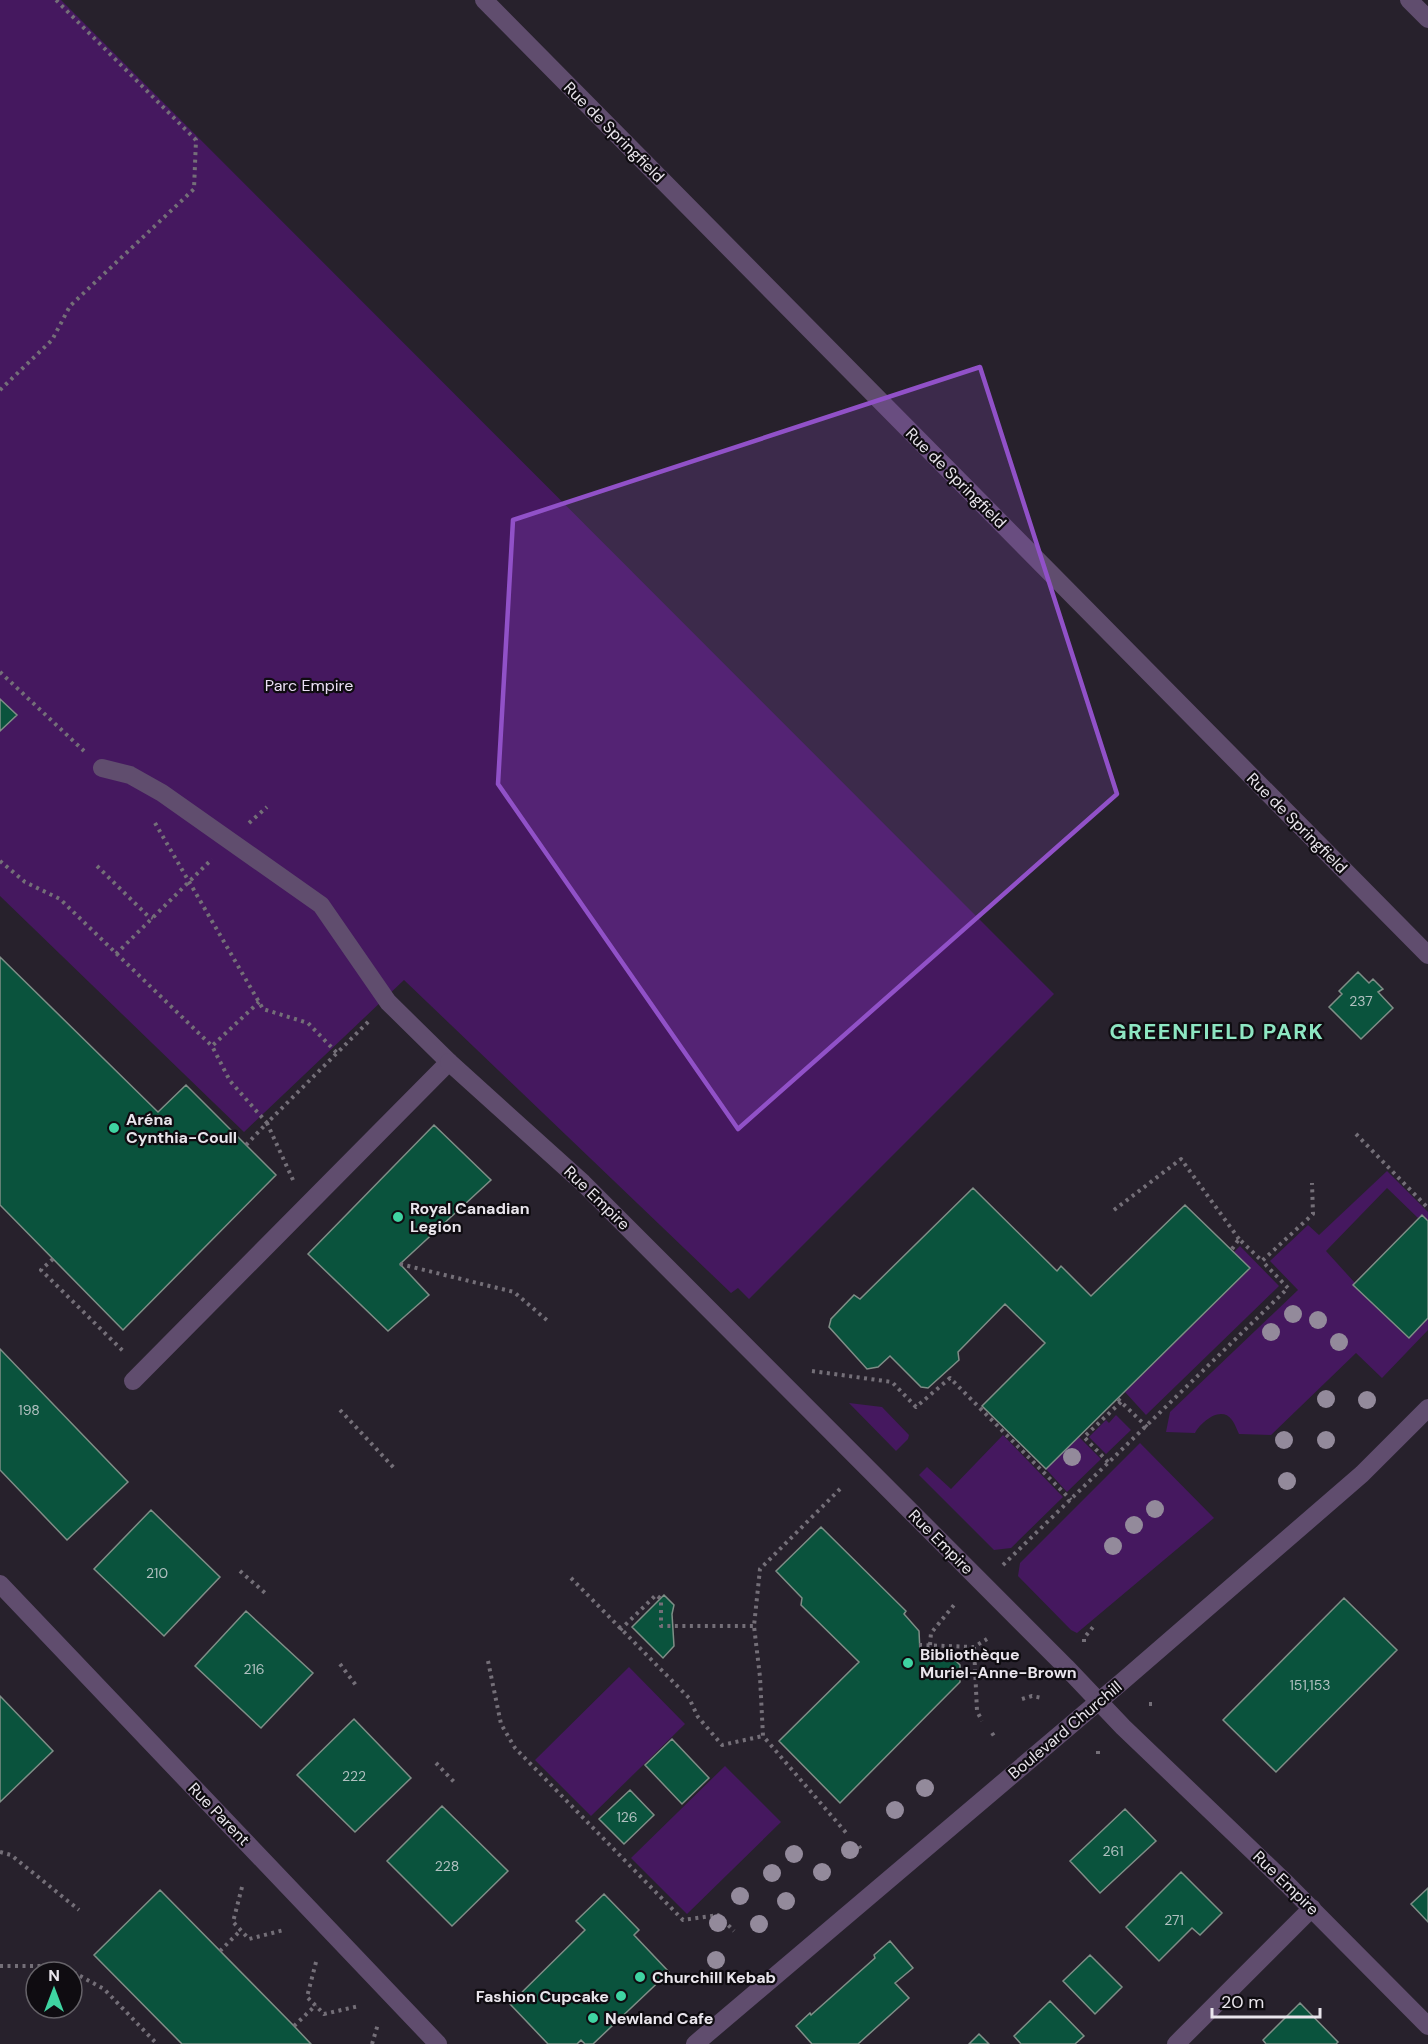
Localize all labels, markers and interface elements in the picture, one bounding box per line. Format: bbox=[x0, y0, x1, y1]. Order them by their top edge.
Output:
street label: Rue de Springfield bbox=[559, 77, 669, 187]
street label: Rue de Springfield bbox=[901, 423, 1011, 533]
park label: Parc Empire bbox=[265, 675, 353, 696]
street label: Rue de Springfield bbox=[1242, 768, 1352, 878]
house number: 237 bbox=[1349, 992, 1373, 1010]
district label: GREENFIELD PARK bbox=[1110, 1017, 1324, 1046]
place label: Aréna Cynthia-Coull bbox=[126, 1109, 237, 1148]
marker: Aréna Cynthia-Coull bbox=[107, 1121, 121, 1135]
street label: Rue Empire bbox=[560, 1161, 634, 1235]
place label: Royal Canadian Legion bbox=[410, 1198, 530, 1237]
marker: Royal Canadian Legion bbox=[391, 1210, 405, 1224]
house number: 198 bbox=[18, 1401, 40, 1419]
street label: Rue Empire bbox=[904, 1505, 978, 1579]
house number: 210 bbox=[146, 1564, 168, 1582]
place label: Bibliothèque Muriel-Anne-Brown bbox=[920, 1644, 1077, 1683]
marker: Bibliothèque Muriel-Anne-Brown bbox=[901, 1656, 915, 1670]
house number: 216 bbox=[243, 1660, 265, 1678]
street label: Boulevard Churchill bbox=[1004, 1676, 1126, 1784]
house number: 151,153 bbox=[1289, 1676, 1331, 1694]
house number: 222 bbox=[342, 1767, 366, 1785]
street label: Rue Parent bbox=[184, 1778, 254, 1850]
house number: 126 bbox=[616, 1808, 638, 1826]
house number: 261 bbox=[1102, 1842, 1124, 1860]
street label: Rue Empire bbox=[1249, 1846, 1323, 1920]
house number: 228 bbox=[435, 1857, 459, 1875]
house number: 271 bbox=[1164, 1911, 1184, 1929]
north arrow bbox=[24, 1960, 84, 2020]
text: N bbox=[48, 1965, 60, 1986]
place label: Churchill Kebab bbox=[652, 1967, 776, 1988]
marker: Churchill Kebab bbox=[633, 1970, 647, 1984]
scale bar bbox=[1212, 1981, 1320, 2019]
place label: Fashion Cupcake bbox=[476, 1986, 609, 2007]
marker: Fashion Cupcake bbox=[614, 1989, 628, 2003]
text: 20 m bbox=[1221, 1990, 1264, 2014]
place label: Newland Cafe bbox=[605, 2008, 713, 2029]
marker: Newland Cafe bbox=[586, 2011, 600, 2025]

